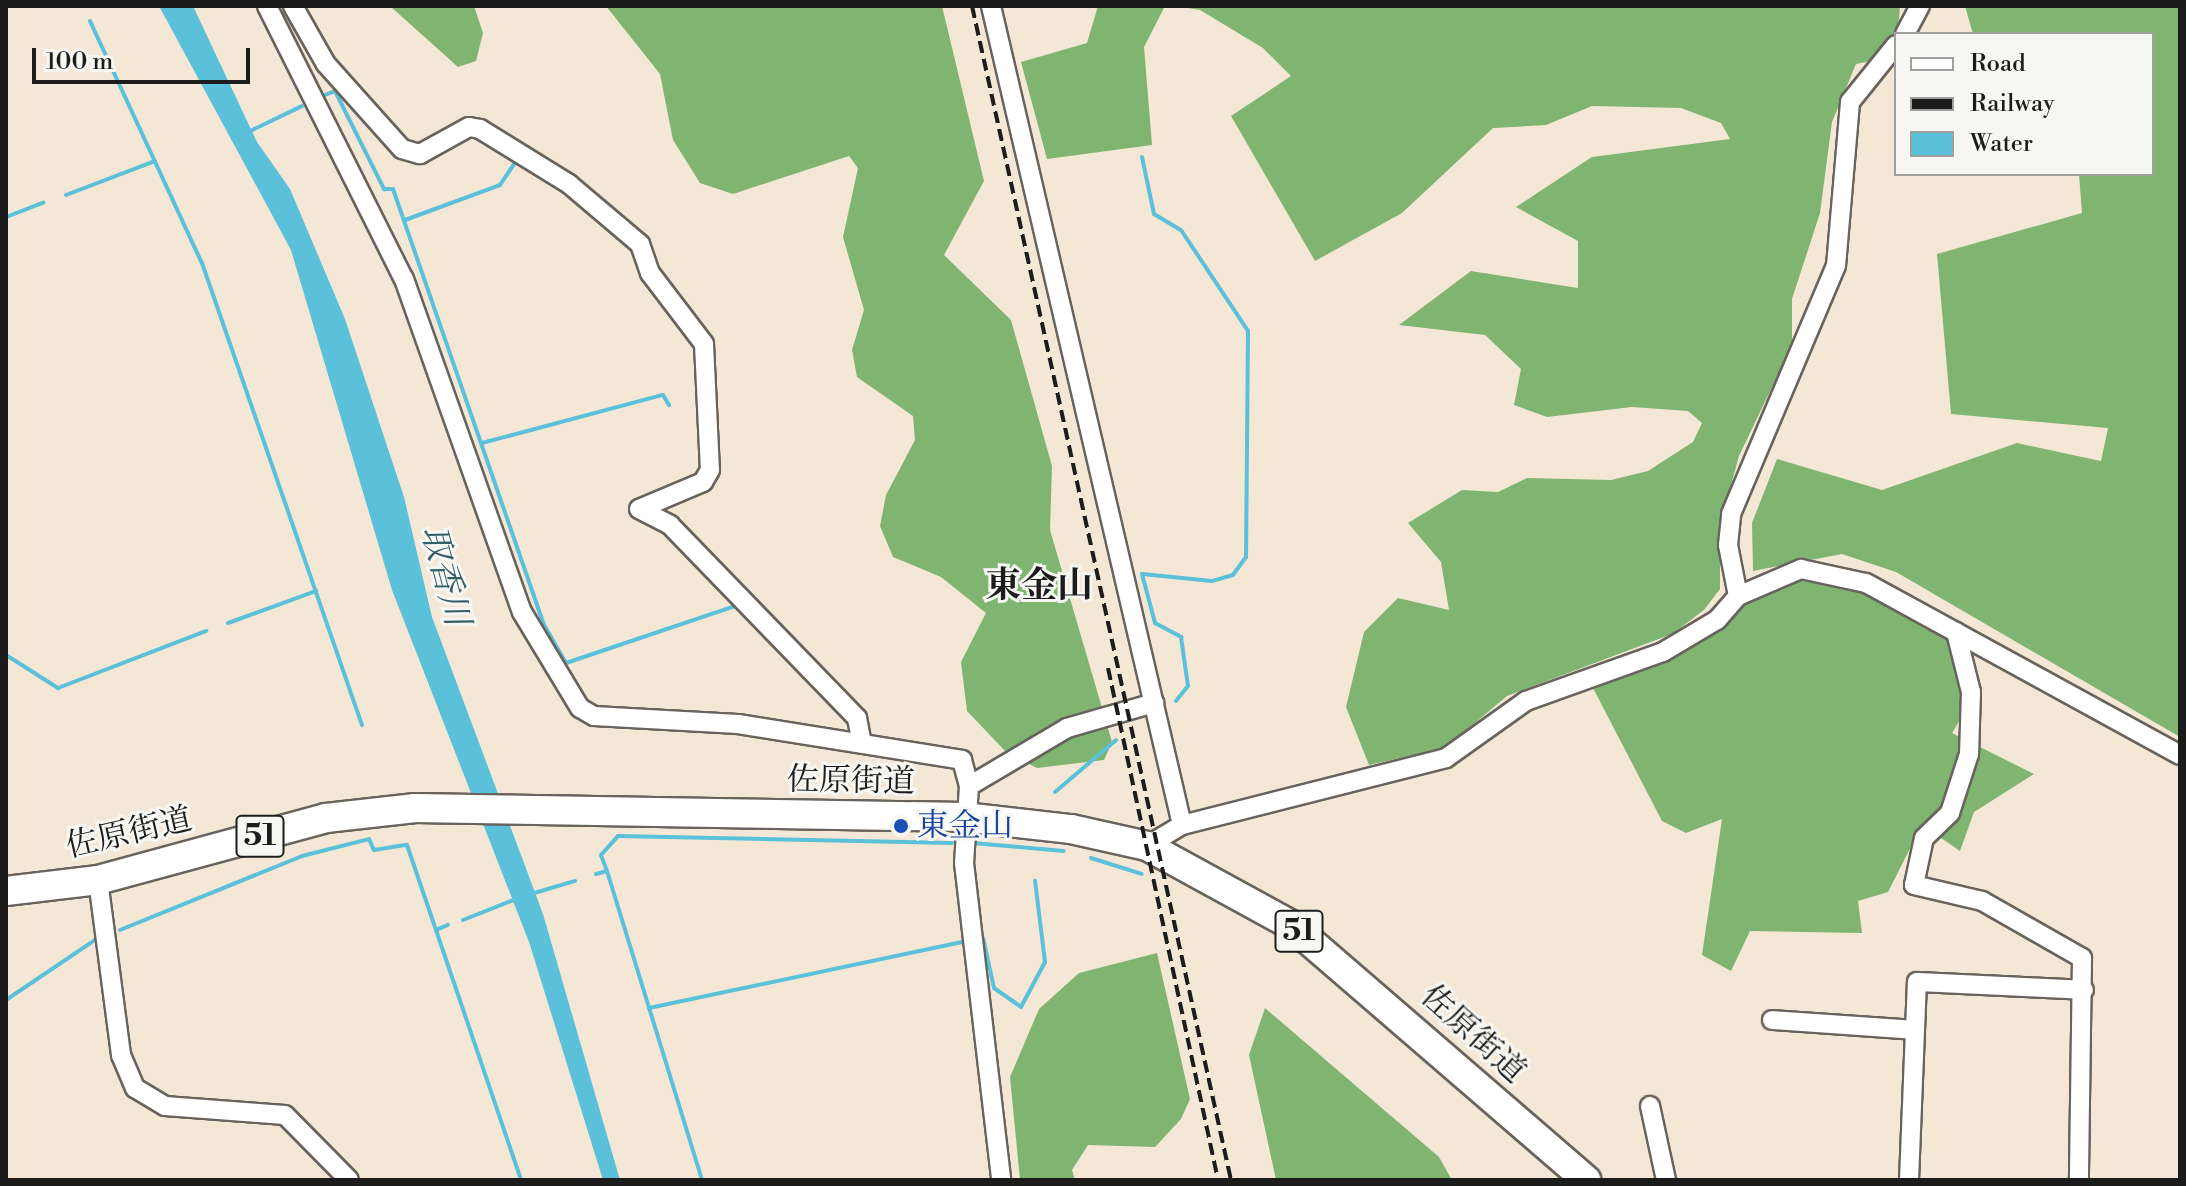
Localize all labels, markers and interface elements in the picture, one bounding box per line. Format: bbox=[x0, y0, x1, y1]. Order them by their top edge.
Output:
scale bar bbox=[36, 32, 254, 82]
legend bbox=[1894, 32, 2154, 176]
text: 100 m bbox=[46, 47, 113, 77]
text: Road bbox=[1970, 49, 2026, 79]
text: Railway bbox=[1970, 89, 2055, 119]
text: Water bbox=[1970, 129, 2033, 159]
water label: 取香川 bbox=[411, 521, 477, 631]
district label: 東金山 bbox=[985, 565, 1093, 609]
street label: 佐原街道 bbox=[787, 761, 915, 801]
street label: 佐原街道 bbox=[62, 800, 196, 866]
place label: 東金山 bbox=[917, 807, 1013, 845]
road number: 51 bbox=[234, 810, 286, 862]
marker: 東金山 bbox=[892, 817, 910, 835]
road number: 51 bbox=[1273, 905, 1325, 957]
street label: 佐原街道 bbox=[1413, 977, 1533, 1091]

